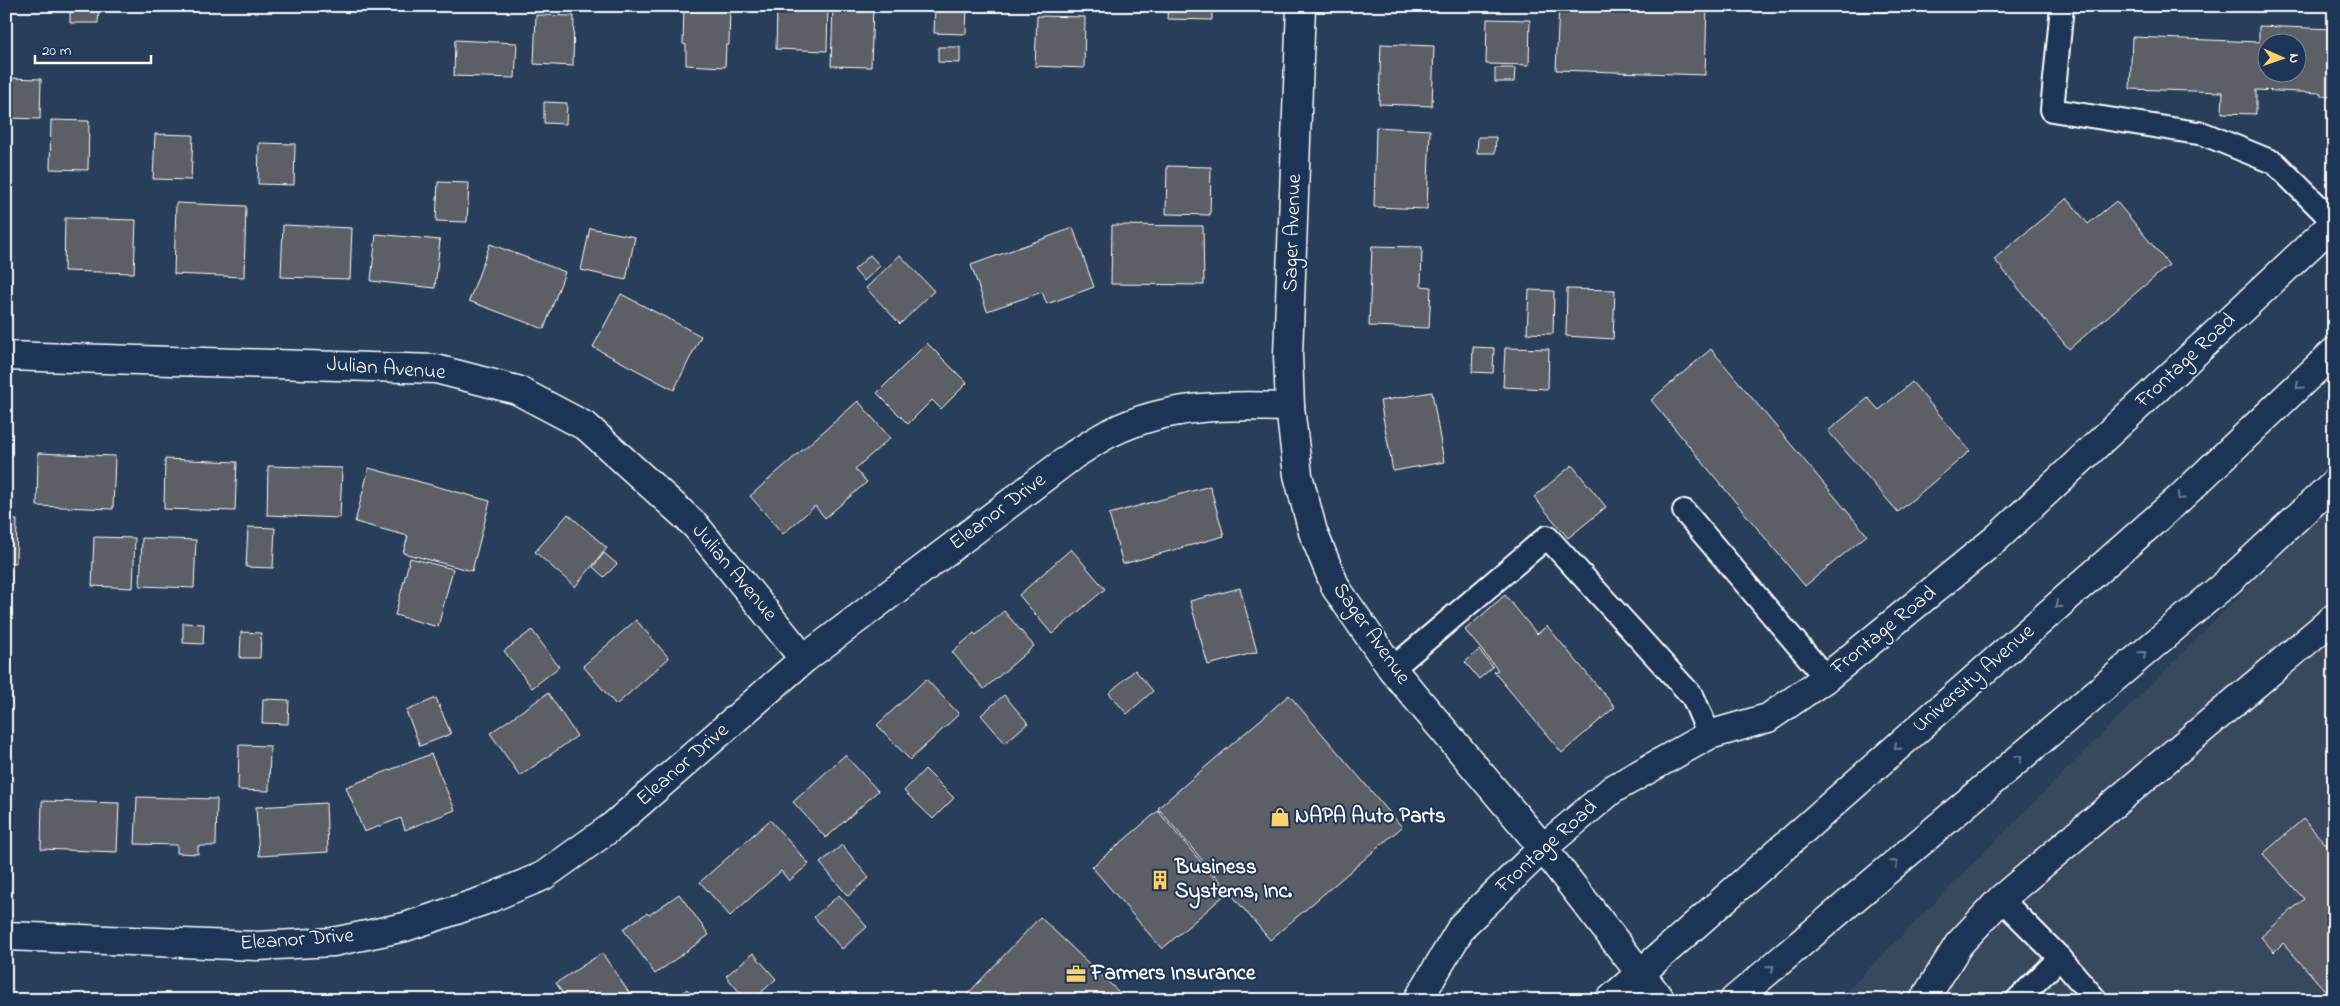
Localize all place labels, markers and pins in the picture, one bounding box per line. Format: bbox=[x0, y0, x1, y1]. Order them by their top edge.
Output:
place label: NAPA Auto Parts bbox=[1295, 802, 1446, 832]
shop icon: NAPA Auto Parts bbox=[1269, 806, 1291, 828]
place label: Business Systems, Inc. bbox=[1174, 853, 1293, 909]
building icon: Business Systems, Inc. bbox=[1149, 869, 1171, 891]
place label: Farmers Insurance bbox=[1090, 959, 1256, 989]
office icon: Farmers Insurance bbox=[1065, 963, 1087, 985]

